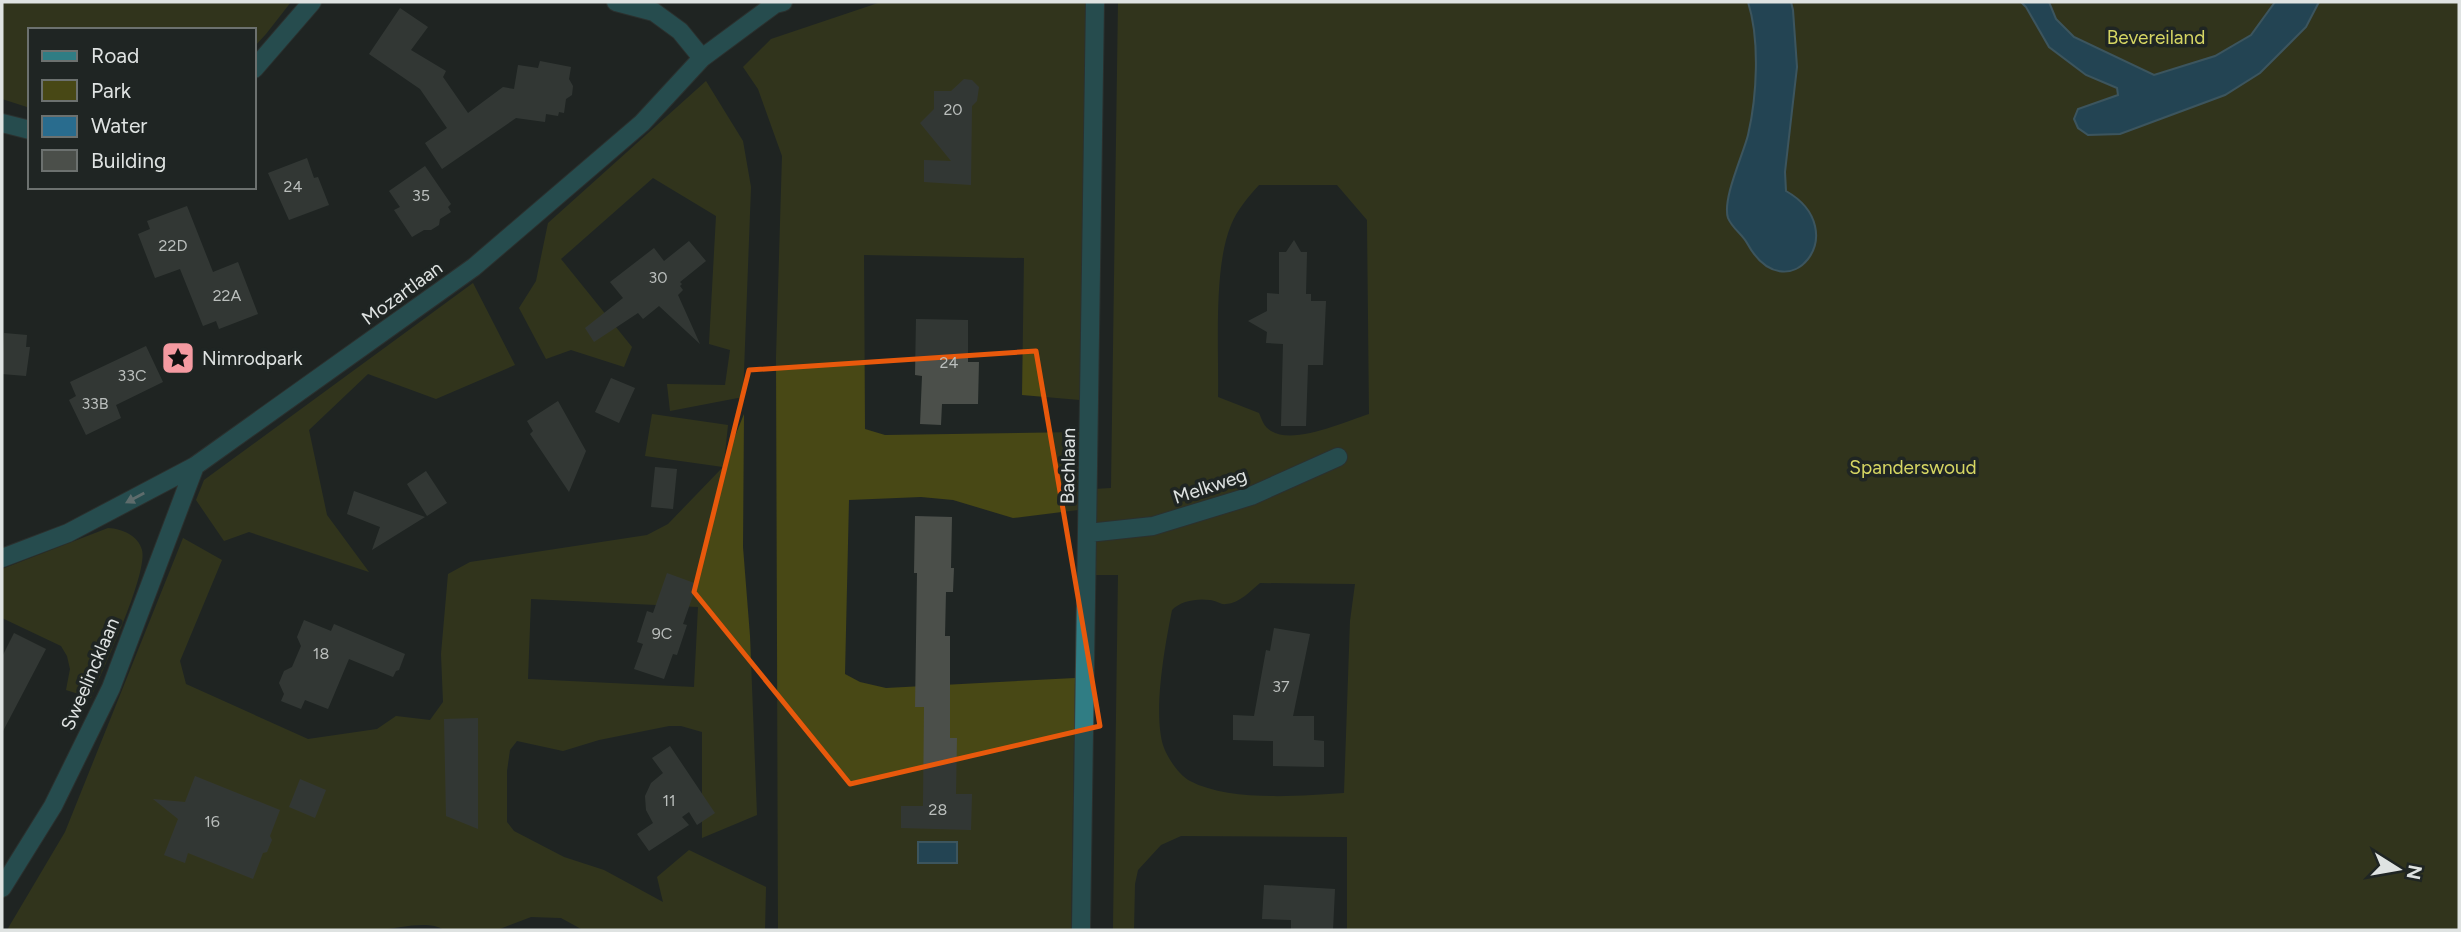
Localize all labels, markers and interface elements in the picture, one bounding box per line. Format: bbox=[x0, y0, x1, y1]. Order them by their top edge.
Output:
park label: Bevereiland bbox=[2107, 26, 2205, 49]
legend bbox=[28, 28, 256, 189]
text: Road bbox=[91, 43, 139, 68]
text: Park bbox=[91, 78, 132, 103]
house number: 20 bbox=[943, 100, 963, 119]
text: Water bbox=[91, 113, 147, 138]
text: Building bbox=[91, 148, 166, 173]
house number: 24 bbox=[284, 177, 302, 196]
house number: 35 bbox=[412, 186, 430, 205]
house number: 22D bbox=[159, 236, 187, 255]
street label: Mozartlaan bbox=[357, 256, 447, 330]
house number: 30 bbox=[649, 268, 667, 287]
house number: 22A bbox=[213, 286, 242, 305]
place icon: Nimrodpark bbox=[159, 339, 197, 377]
place label: Nimrodpark bbox=[202, 347, 303, 370]
house number: 24 bbox=[940, 353, 958, 372]
house number: 33C bbox=[118, 366, 146, 385]
house number: 33B bbox=[81, 394, 109, 413]
street label: Bachlaan bbox=[1056, 428, 1080, 504]
park label: Spanderswoud bbox=[1849, 456, 1977, 479]
street label: Melkweg bbox=[1170, 463, 1250, 509]
one-way arrow bbox=[125, 493, 145, 504]
street label: Sweelincklaan bbox=[56, 614, 124, 734]
house number: 9C bbox=[652, 624, 672, 643]
house number: 18 bbox=[313, 644, 329, 663]
house number: 37 bbox=[1272, 677, 1290, 696]
house number: 11 bbox=[662, 791, 676, 810]
house number: 28 bbox=[929, 800, 947, 819]
house number: 16 bbox=[204, 812, 220, 831]
north arrow bbox=[2363, 834, 2433, 904]
text: N bbox=[2402, 863, 2427, 882]

